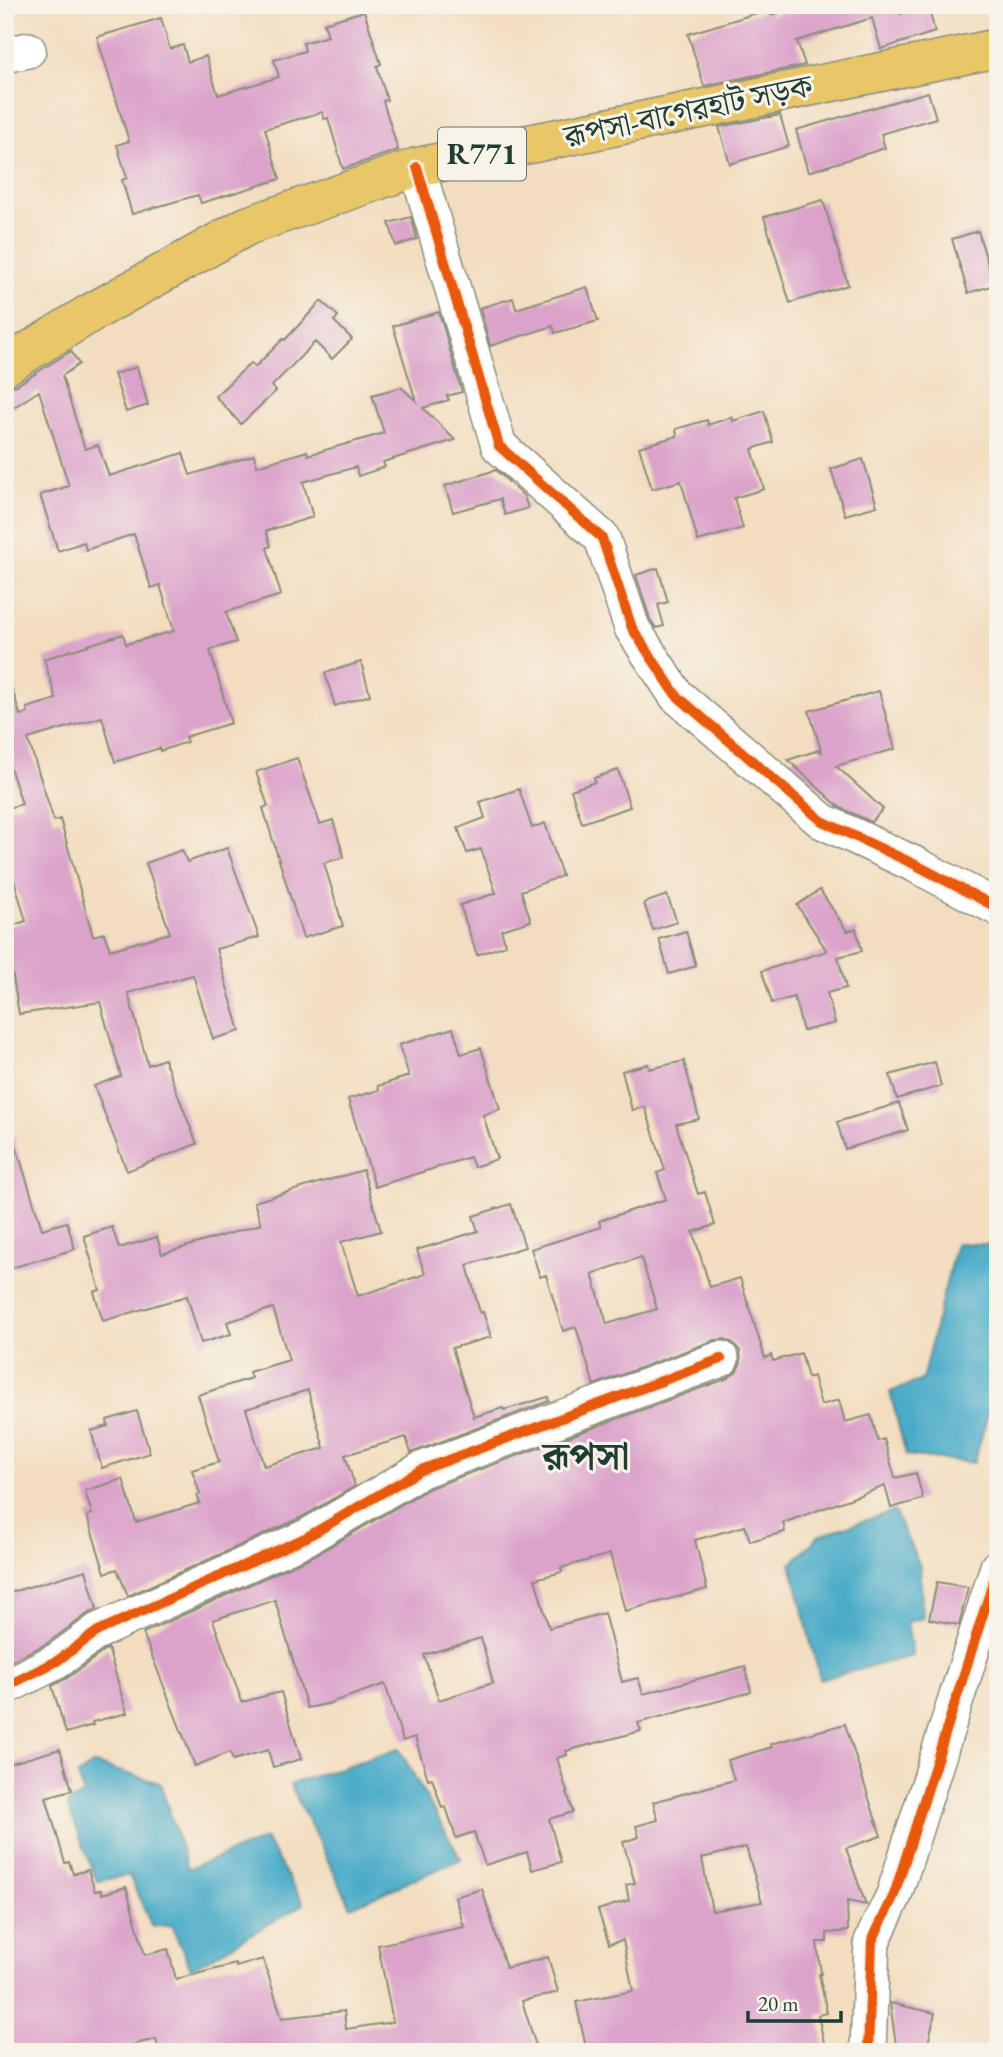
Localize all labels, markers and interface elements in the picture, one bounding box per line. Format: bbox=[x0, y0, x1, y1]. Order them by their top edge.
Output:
street label: রূপসা-বাগেরহাট সড়ক bbox=[559, 64, 817, 158]
road number: R771 bbox=[438, 128, 526, 180]
district label: রূপসা bbox=[540, 1431, 630, 1480]
scale bar bbox=[748, 1980, 840, 2024]
text: 20 m bbox=[758, 1990, 799, 2017]

